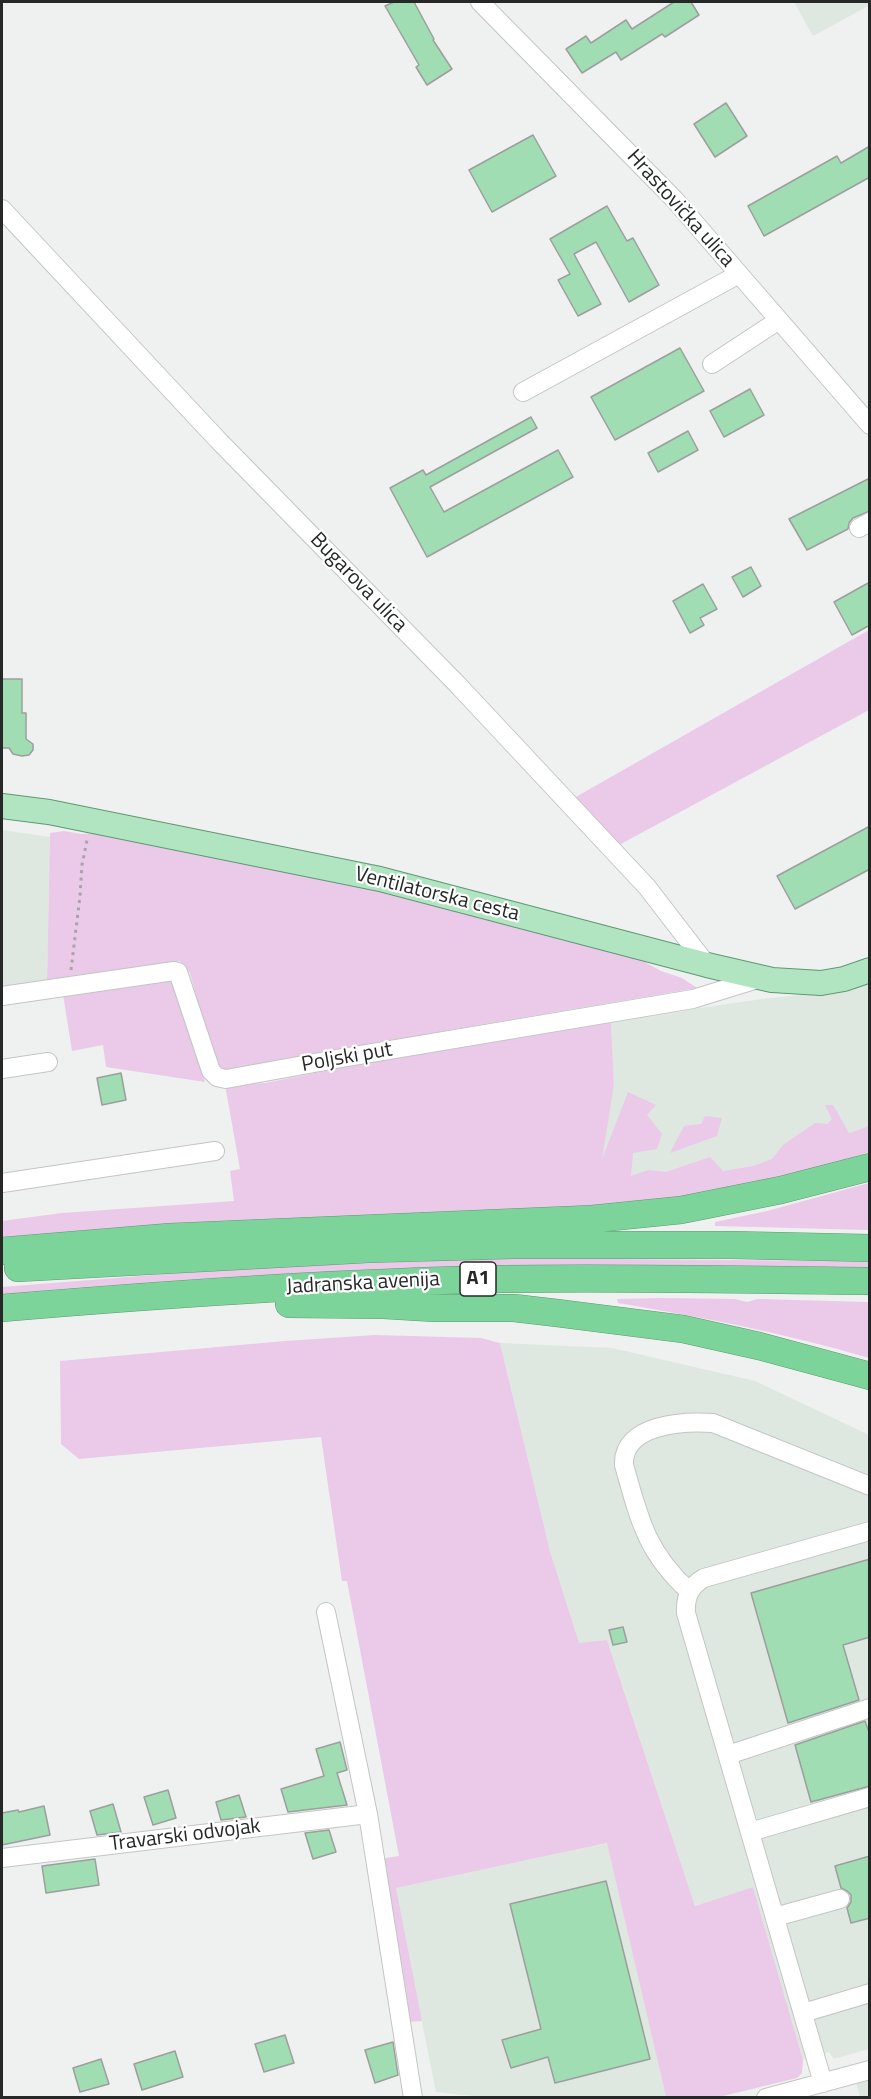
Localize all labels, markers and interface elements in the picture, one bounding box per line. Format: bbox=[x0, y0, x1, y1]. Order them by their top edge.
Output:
street label: Hrastovička ulica bbox=[621, 145, 739, 273]
street label: Bugarova ulica bbox=[304, 528, 412, 638]
street label: Ventilatorska cesta bbox=[352, 862, 522, 928]
street label: Poljski put bbox=[300, 1038, 394, 1078]
road number: A1 bbox=[460, 1262, 496, 1296]
street label: Jadranska avenija bbox=[286, 1267, 440, 1301]
street label: Travarski odvojak bbox=[108, 1814, 262, 1858]

